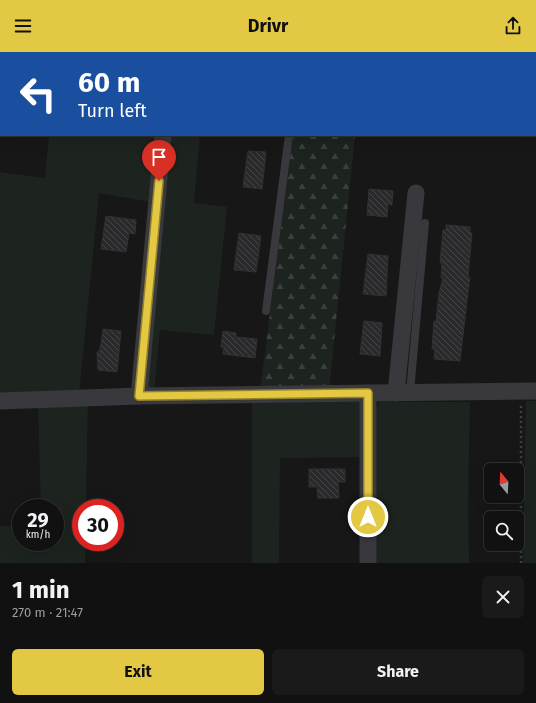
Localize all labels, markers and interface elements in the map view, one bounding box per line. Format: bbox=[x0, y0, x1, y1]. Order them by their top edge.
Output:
icon: menu bbox=[12, 15, 34, 37]
text: Drivr bbox=[248, 15, 288, 37]
icon: share bbox=[502, 15, 524, 37]
text: 60 m bbox=[78, 66, 140, 99]
icon: left bbox=[12, 68, 64, 120]
text: Turn left bbox=[78, 100, 147, 122]
pin bbox=[142, 140, 176, 181]
icon: arrive bbox=[148, 146, 170, 168]
north arrow bbox=[484, 463, 524, 503]
map controls bbox=[484, 463, 524, 551]
position arrow bbox=[347, 496, 389, 538]
speed limit sign: 30 bbox=[72, 499, 124, 551]
text: 29 bbox=[27, 508, 49, 532]
button: search bbox=[484, 511, 524, 551]
text: km/h bbox=[26, 529, 50, 541]
text: 1 min bbox=[12, 576, 70, 604]
button: close bbox=[482, 576, 524, 618]
text: 270 m · 21:47 bbox=[12, 605, 83, 620]
button: Exit bbox=[12, 649, 264, 695]
button: Share bbox=[272, 649, 524, 695]

